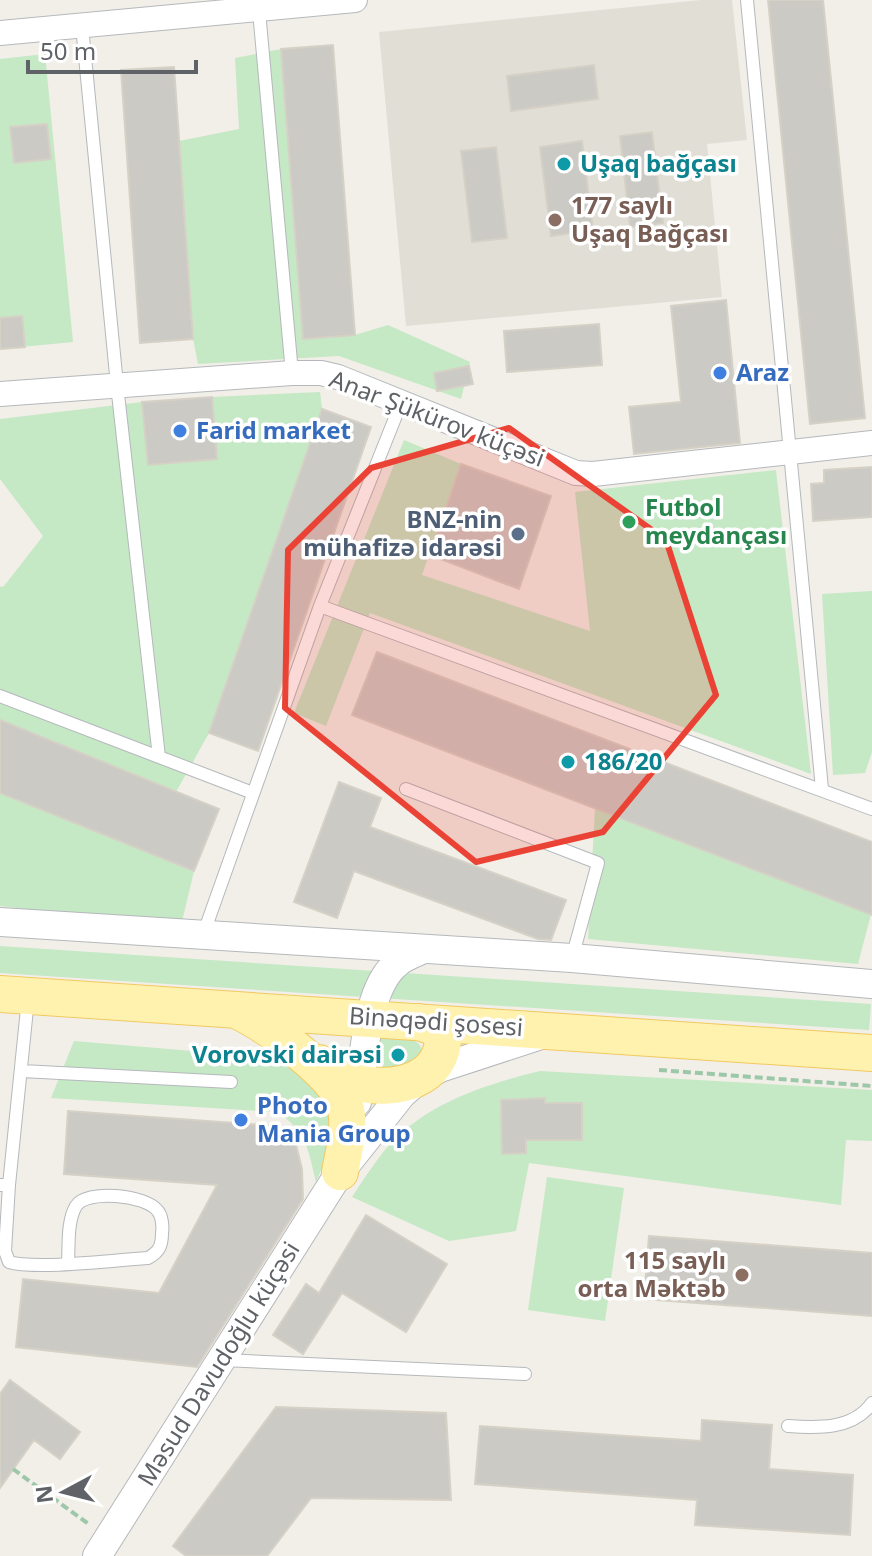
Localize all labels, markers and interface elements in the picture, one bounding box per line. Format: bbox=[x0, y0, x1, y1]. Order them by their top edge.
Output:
scale bar bbox=[28, 24, 196, 74]
text: 50 m bbox=[40, 34, 96, 67]
place label: Uşaq bağçası bbox=[580, 146, 737, 179]
marker: Uşaq bağçası bbox=[555, 155, 573, 173]
place label: 177 saylı Uşaq Bağçası bbox=[571, 188, 728, 249]
marker: 177 saylı Uşaq Bağçası bbox=[546, 211, 564, 229]
place label: Araz bbox=[736, 355, 789, 388]
street label: Anar Şükürov küçəsi bbox=[325, 361, 550, 474]
marker: Araz bbox=[711, 364, 729, 382]
place label: Farid market bbox=[196, 413, 351, 446]
marker: Farid market bbox=[171, 422, 189, 440]
place label: Futbol meydançası bbox=[645, 490, 787, 551]
place label: BNZ-nin mühafizə idarəsi bbox=[303, 502, 502, 563]
marker: Futbol meydançası bbox=[620, 513, 638, 531]
marker: BNZ-nin mühafizə idarəsi bbox=[509, 525, 527, 543]
place label: 186/20 bbox=[584, 744, 663, 777]
marker: 186/20 bbox=[559, 753, 577, 771]
street label: Binəqədi şosesi bbox=[348, 998, 524, 1043]
place label: Vorovski dairəsi bbox=[192, 1037, 382, 1070]
marker: Vorovski dairəsi bbox=[389, 1046, 407, 1064]
place label: Photo Mania Group bbox=[257, 1088, 411, 1149]
marker: Photo Mania Group bbox=[232, 1111, 250, 1129]
street label: Məsud Davudoğlu küçəsi bbox=[129, 1235, 307, 1492]
place label: 115 saylı orta Məktəb bbox=[577, 1243, 726, 1304]
marker: 115 saylı orta Məktəb bbox=[733, 1266, 751, 1284]
north arrow bbox=[24, 1452, 104, 1532]
text: N bbox=[27, 1484, 59, 1505]

